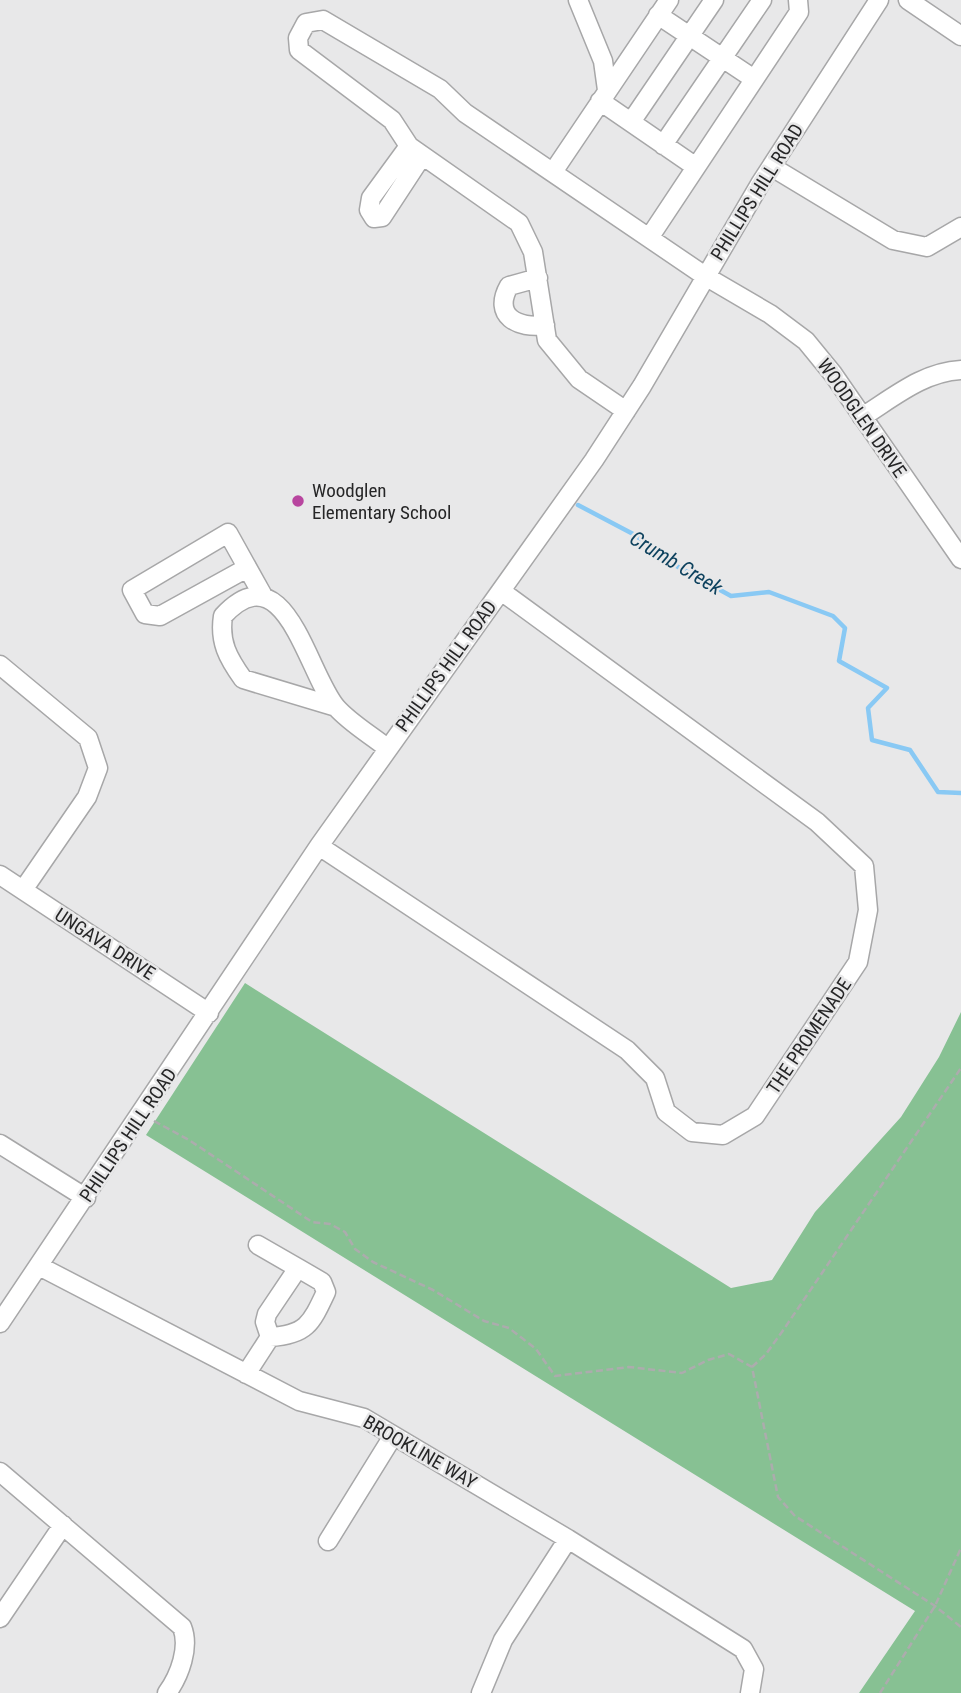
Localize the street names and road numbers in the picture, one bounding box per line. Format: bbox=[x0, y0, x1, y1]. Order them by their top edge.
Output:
street label: PHILLIPS HILL ROAD bbox=[706, 119, 808, 265]
street label: WOODGLEN DRIVE bbox=[812, 354, 912, 482]
street label: PHILLIPS HILL ROAD bbox=[391, 596, 501, 736]
street label: UNGAVA DRIVE bbox=[51, 903, 159, 985]
street label: THE PROMENADE bbox=[762, 974, 856, 1098]
street label: PHILLIPS HILL ROAD bbox=[75, 1064, 181, 1206]
street label: BROOKLINE WAY bbox=[359, 1410, 481, 1494]

